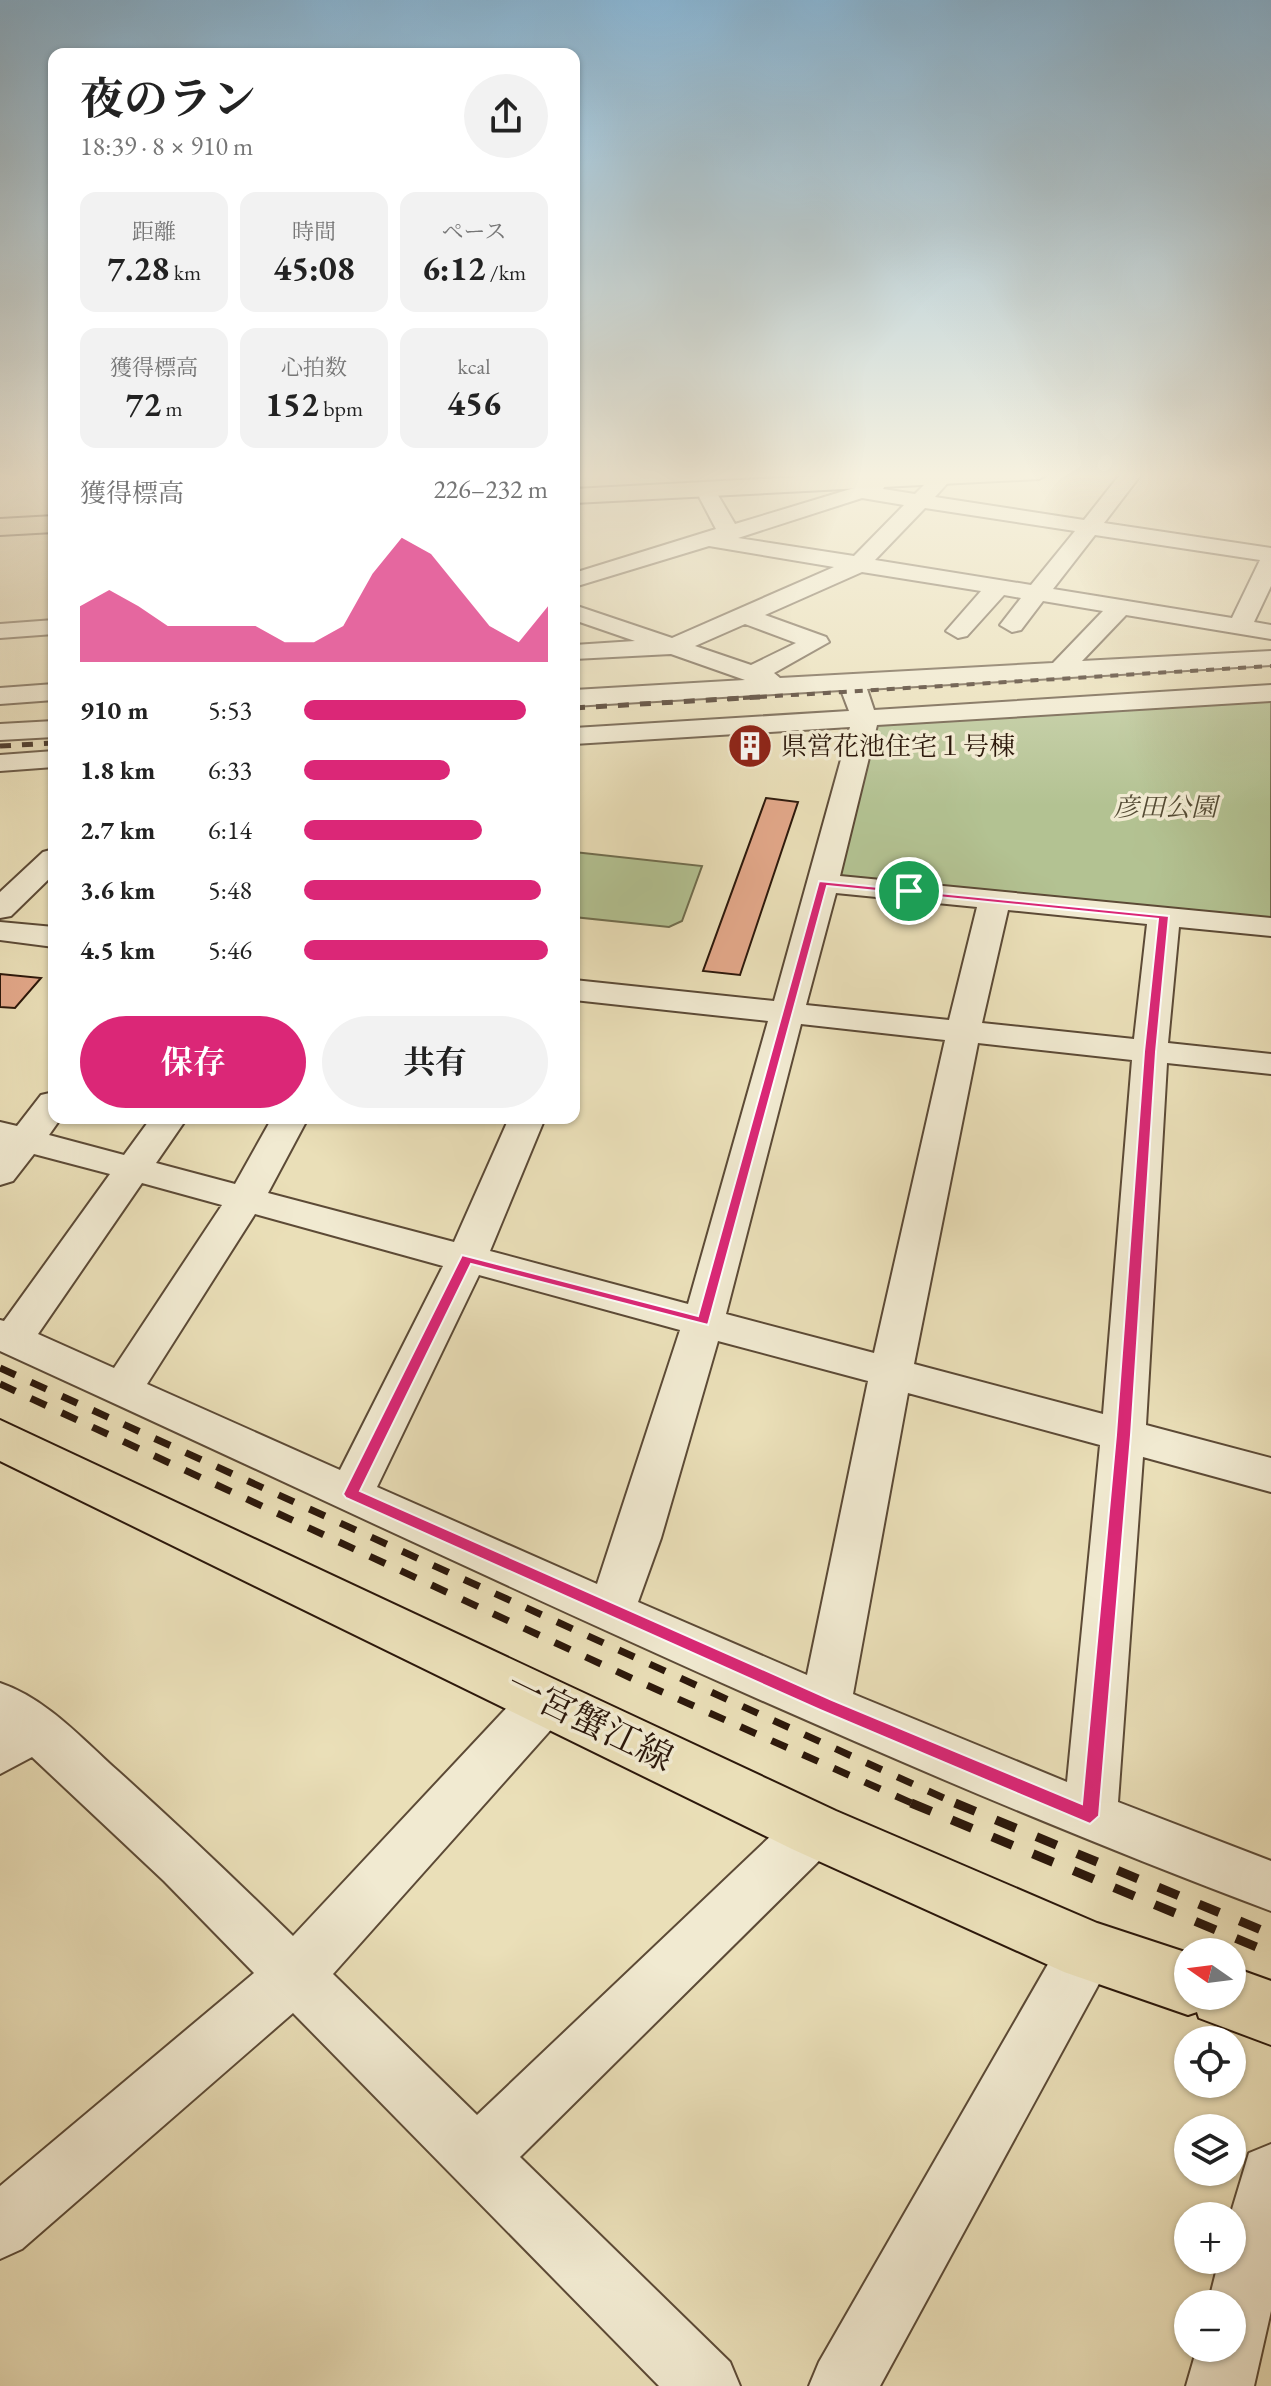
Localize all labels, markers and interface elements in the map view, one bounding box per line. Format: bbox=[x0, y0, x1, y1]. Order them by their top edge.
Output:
text: 夜のラン bbox=[80, 70, 256, 127]
button: share bbox=[464, 74, 548, 158]
text: 18:39 · 8 × 910 m bbox=[80, 129, 253, 163]
text: 距離 bbox=[132, 217, 176, 246]
text: 時間 bbox=[292, 217, 336, 246]
text: ペース bbox=[442, 217, 506, 246]
text: 7.28 bbox=[107, 246, 169, 290]
text: 45:08 bbox=[273, 246, 355, 290]
text: 6:12 bbox=[422, 246, 485, 290]
text: km bbox=[169, 258, 201, 287]
text: /km bbox=[485, 258, 526, 287]
text: kcal bbox=[457, 352, 491, 381]
text: 獲得標高 bbox=[110, 353, 198, 382]
text: 心拍数 bbox=[281, 353, 347, 382]
text: 456 bbox=[447, 381, 501, 425]
text: 72 bbox=[125, 382, 161, 426]
text: 152 bbox=[265, 382, 319, 426]
text: m bbox=[161, 394, 183, 423]
text: bpm bbox=[319, 394, 363, 423]
text: 226–232 m bbox=[433, 472, 548, 506]
text: 獲得標高 bbox=[80, 476, 184, 510]
text: 910 m bbox=[80, 693, 148, 727]
text: 5:53 bbox=[208, 693, 252, 727]
building icon: 県営花池住宅１号棟 bbox=[726, 722, 774, 770]
place label: 県営花池住宅１号棟 bbox=[781, 729, 1015, 763]
text: 1.8 km bbox=[80, 753, 155, 787]
text: 6:33 bbox=[208, 753, 252, 787]
park label: 彦田公園 bbox=[1113, 790, 1221, 824]
text: 2.7 km bbox=[80, 813, 155, 847]
text: 6:14 bbox=[208, 813, 252, 847]
pin bbox=[875, 857, 943, 925]
icon: arrive bbox=[887, 869, 931, 913]
text: 3.6 km bbox=[80, 873, 155, 907]
text: 5:48 bbox=[208, 873, 252, 907]
text: 4.5 km bbox=[80, 933, 155, 967]
text: 5:46 bbox=[208, 933, 252, 967]
button: 保存 bbox=[80, 1016, 306, 1108]
button: 共有 bbox=[322, 1016, 548, 1108]
street label: 一宮蟹江線 bbox=[499, 1660, 681, 1782]
north arrow bbox=[1174, 1938, 1246, 2010]
map controls bbox=[1174, 1938, 1246, 2362]
button: locate bbox=[1174, 2026, 1246, 2098]
button: layers bbox=[1174, 2114, 1246, 2186]
button: + bbox=[1174, 2202, 1246, 2274]
button: − bbox=[1174, 2290, 1246, 2362]

